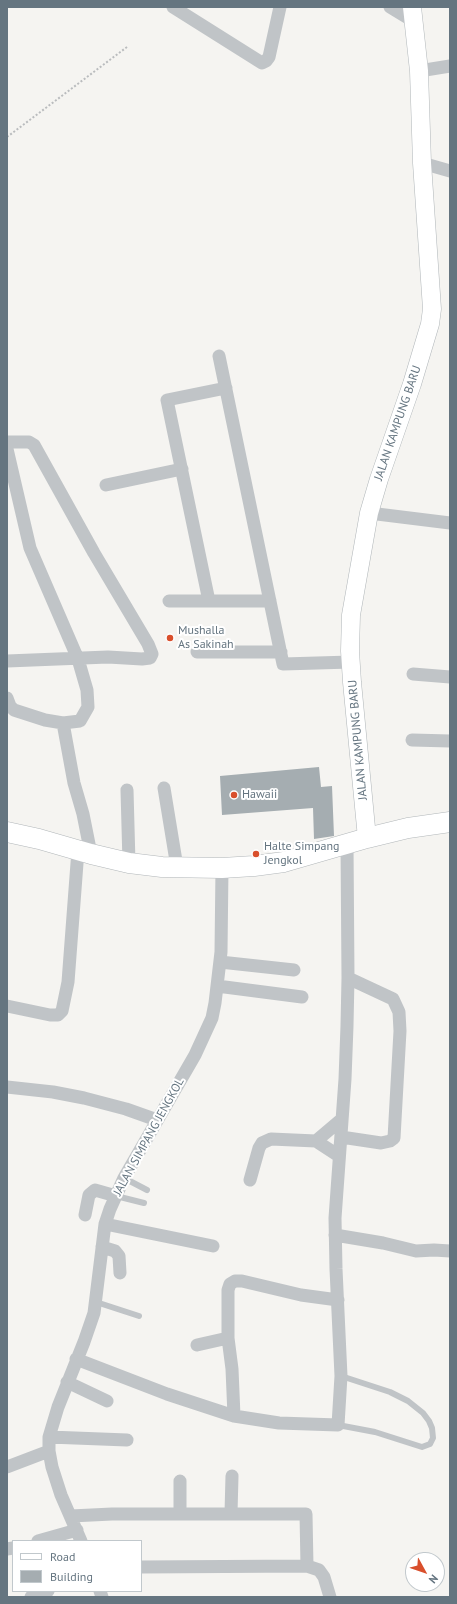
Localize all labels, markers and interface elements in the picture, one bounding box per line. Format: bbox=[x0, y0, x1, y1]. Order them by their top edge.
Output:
street label: JALAN KAMPUNG BARU bbox=[372, 364, 424, 482]
place label: Mushalla As Sakinah bbox=[178, 624, 234, 652]
marker: Mushalla As Sakinah bbox=[165, 633, 175, 643]
street label: JALAN KAMPUNG BARU bbox=[346, 679, 370, 801]
place label: Hawaii bbox=[242, 788, 277, 802]
marker: Hawaii bbox=[229, 790, 239, 800]
place label: Halte Simpang Jengkol bbox=[264, 840, 340, 868]
marker: Halte Simpang Jengkol bbox=[251, 849, 261, 859]
street label: JALAN SIMPANG JENGKOL bbox=[111, 1076, 187, 1198]
legend bbox=[12, 1540, 142, 1592]
text: Road bbox=[50, 1549, 75, 1564]
north arrow bbox=[405, 1552, 445, 1592]
text: Building bbox=[50, 1569, 93, 1584]
text: N bbox=[426, 1572, 441, 1586]

